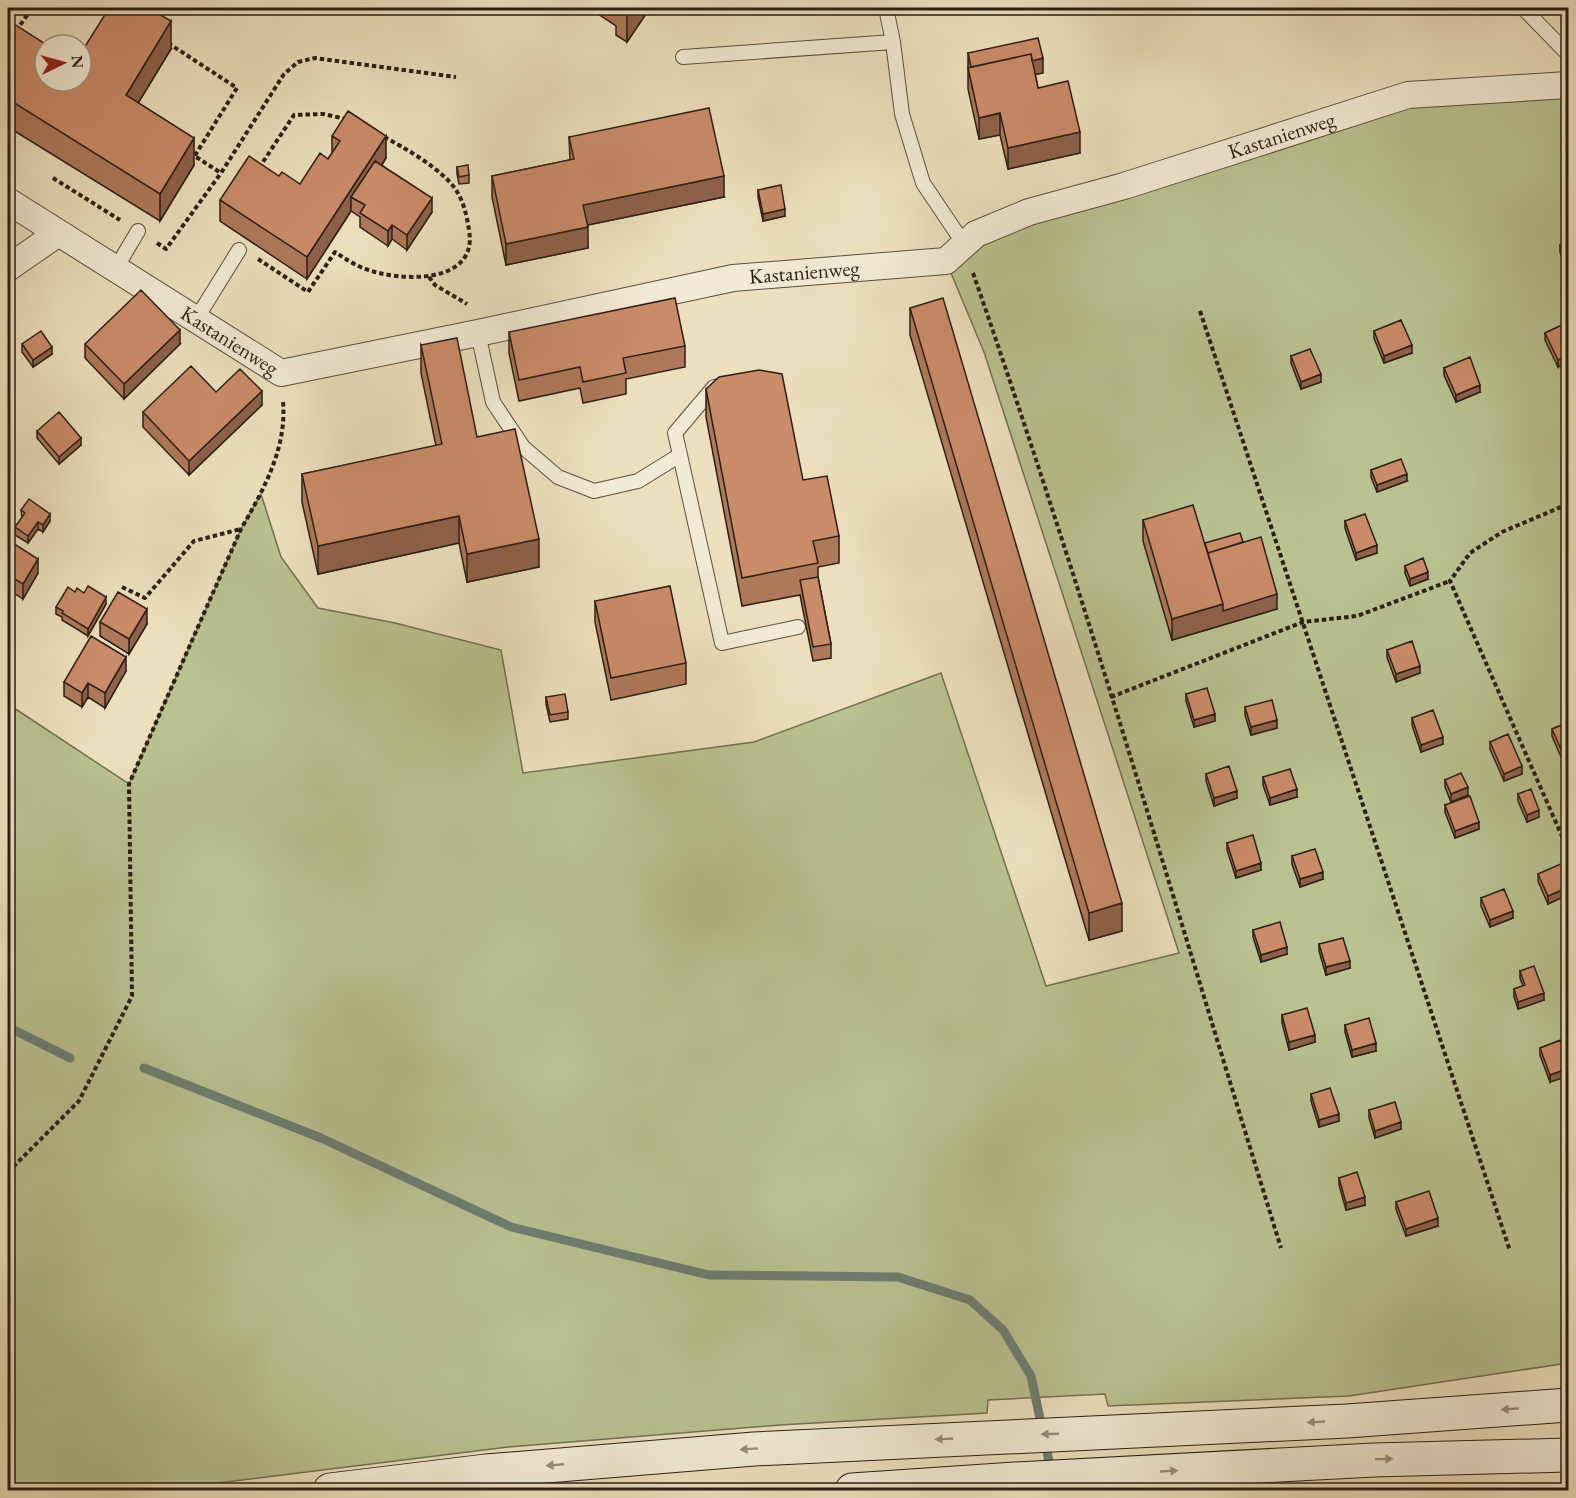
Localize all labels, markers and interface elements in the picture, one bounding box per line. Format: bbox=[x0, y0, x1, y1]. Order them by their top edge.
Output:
north arrow bbox=[33, 33, 93, 93]
text: N bbox=[66, 54, 88, 69]
street label: Kastanienweg bbox=[1225, 105, 1339, 165]
street label: Kastanienweg bbox=[748, 254, 861, 290]
street label: Kastanienweg bbox=[176, 299, 285, 382]
one-way arrow bbox=[1501, 1404, 1520, 1414]
one-way arrow bbox=[1306, 1418, 1325, 1427]
one-way arrow bbox=[1041, 1430, 1060, 1439]
one-way arrow bbox=[934, 1434, 953, 1443]
one-way arrow bbox=[739, 1444, 758, 1454]
one-way arrow bbox=[1375, 1455, 1394, 1464]
one-way arrow bbox=[545, 1460, 564, 1470]
one-way arrow bbox=[1159, 1466, 1178, 1476]

